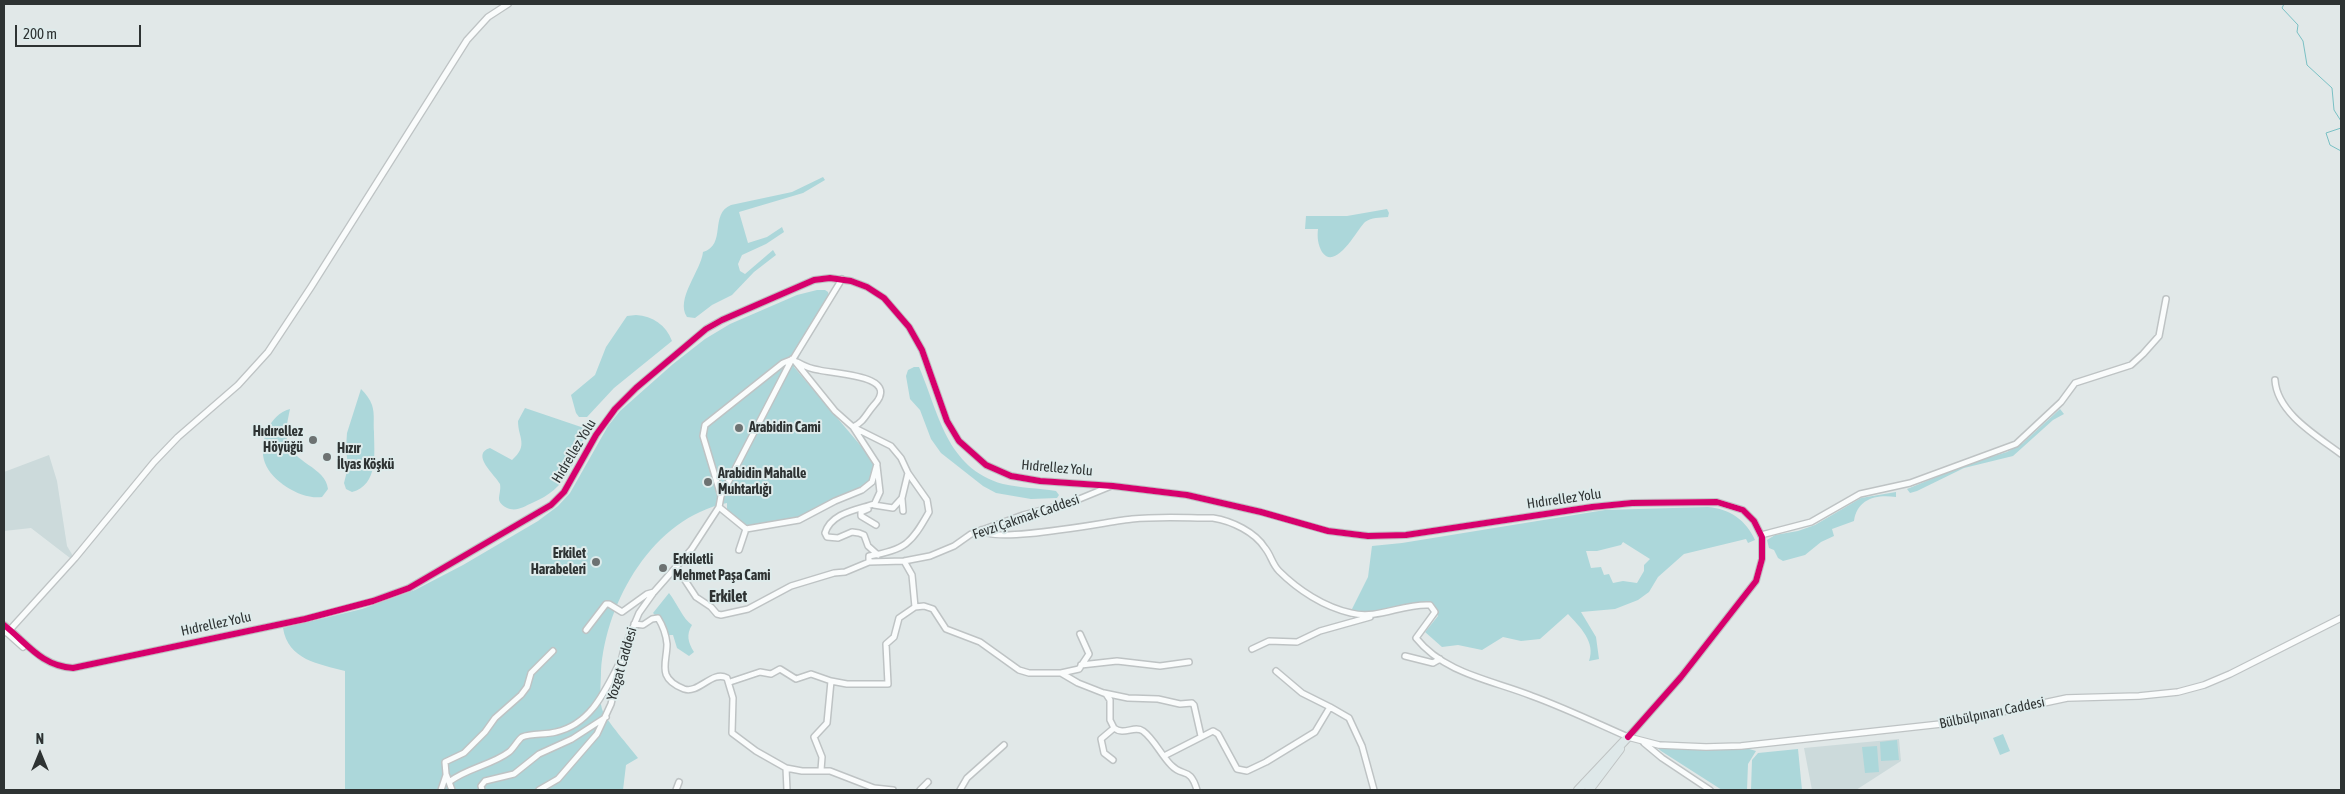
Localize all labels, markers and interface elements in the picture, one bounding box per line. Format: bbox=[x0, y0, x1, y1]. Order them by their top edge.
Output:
scale bar bbox=[18, 15, 144, 47]
text: 200 m bbox=[23, 25, 57, 42]
street label: Hıdrellez Yolu bbox=[548, 416, 600, 486]
place label: Arabidin Cami bbox=[749, 420, 821, 436]
marker: Arabidin Cami bbox=[733, 422, 745, 434]
place label: Hıdırellez Höyüğü bbox=[253, 424, 303, 457]
marker: Hıdırellez Höyüğü bbox=[307, 434, 319, 446]
place label: Hızır İlyas Köşkü bbox=[337, 441, 394, 474]
marker: Hızır İlyas Köşkü bbox=[321, 451, 333, 463]
street label: Hıdrellez Yolu bbox=[1021, 457, 1093, 479]
place label: Arabidin Mahalle Muhtarlığı bbox=[718, 466, 806, 498]
marker: Arabidin Mahalle Muhtarlığı bbox=[702, 476, 714, 488]
street label: Hıdırellez Yolu bbox=[1526, 485, 1602, 513]
street label: Fevzi Çakmak Caddesi bbox=[970, 491, 1082, 543]
place label: Erkilet Harabeleri bbox=[531, 546, 586, 578]
place label: Erkiletli Mehmet Paşa Cami bbox=[673, 552, 770, 584]
marker: Erkilet Harabeleri bbox=[590, 556, 602, 568]
marker: Erkiletli Mehmet Paşa Cami bbox=[657, 562, 669, 574]
district label: Erkilet bbox=[709, 587, 747, 607]
street label: Hıdrellez Yolu bbox=[179, 608, 253, 640]
street label: Yozgat Caddesi bbox=[603, 625, 641, 703]
street label: Bülbülpınarı Caddesi bbox=[1938, 694, 2046, 732]
north arrow bbox=[15, 729, 65, 779]
text: N bbox=[36, 731, 44, 747]

